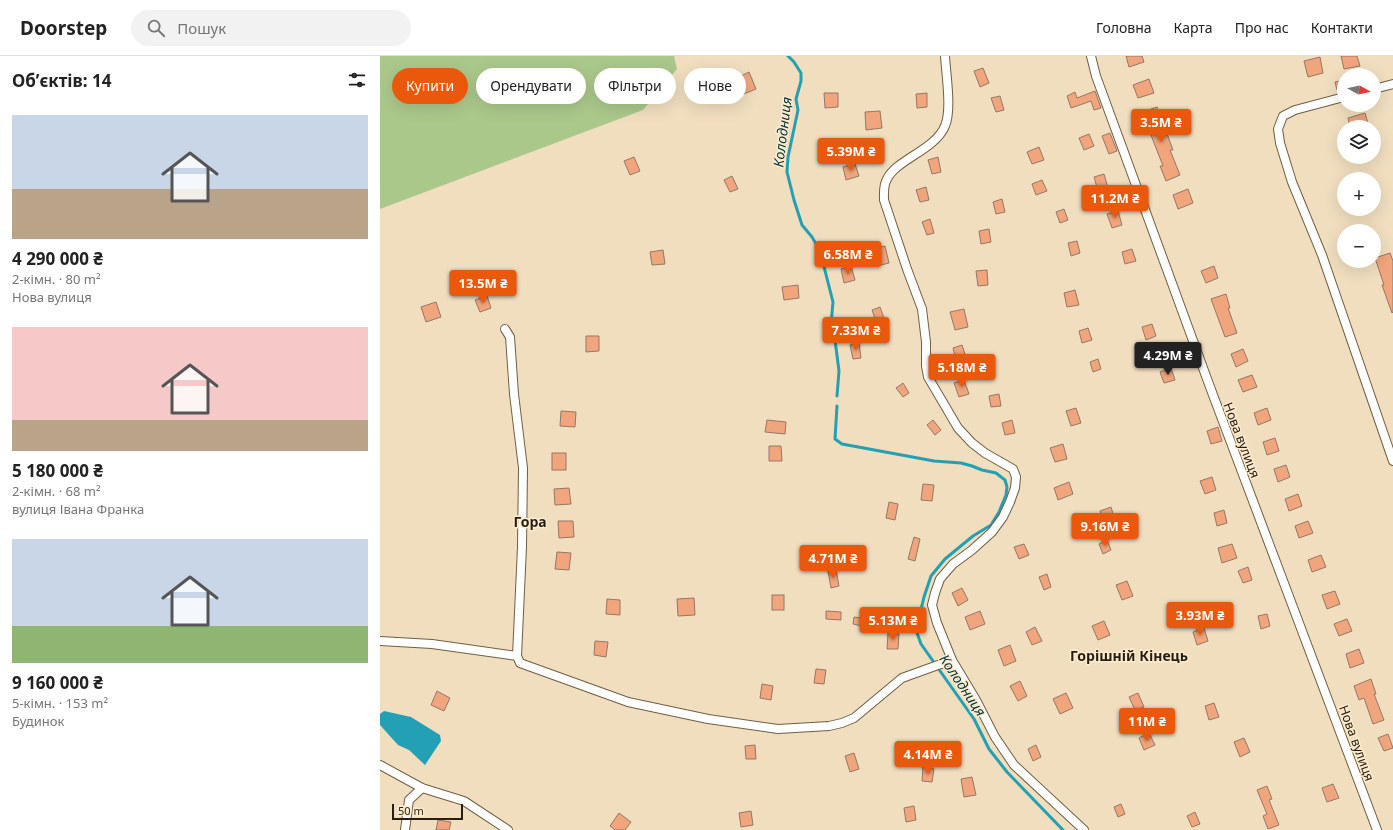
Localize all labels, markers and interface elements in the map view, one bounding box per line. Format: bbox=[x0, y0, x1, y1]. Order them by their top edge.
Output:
search box bbox=[131, 10, 411, 46]
text: Doorstep bbox=[20, 15, 107, 41]
icon: search bbox=[145, 17, 167, 39]
text: Пошук bbox=[177, 18, 226, 38]
text: Головна bbox=[1096, 18, 1152, 37]
text: Карта bbox=[1174, 18, 1213, 37]
text: Про нас bbox=[1235, 18, 1289, 37]
text: Контакти bbox=[1311, 18, 1373, 37]
chip: Купити bbox=[392, 68, 468, 104]
chip: Орендувати bbox=[476, 68, 586, 104]
chip: Фільтри bbox=[594, 68, 676, 104]
chip: Нове bbox=[684, 68, 746, 104]
north arrow bbox=[1337, 68, 1381, 112]
map controls bbox=[1337, 68, 1381, 268]
text: Об’єктів: 14 bbox=[12, 69, 111, 92]
icon: filters bbox=[346, 69, 368, 91]
water label: Колодниця bbox=[768, 96, 796, 168]
pin: 3.5M ₴ bbox=[1128, 109, 1194, 143]
text: 3.5M ₴ bbox=[1140, 113, 1182, 131]
button: layers bbox=[1337, 120, 1381, 164]
pin: 5.39M ₴ bbox=[814, 138, 888, 172]
icon: home bbox=[154, 141, 226, 213]
text: 5.39M ₴ bbox=[826, 142, 876, 160]
button: + bbox=[1337, 172, 1381, 216]
pin: 11.2M ₴ bbox=[1078, 185, 1152, 219]
text: 11.2M ₴ bbox=[1090, 189, 1140, 207]
button: − bbox=[1337, 224, 1381, 268]
pin: 6.58M ₴ bbox=[811, 241, 885, 275]
text: 6.58M ₴ bbox=[823, 245, 873, 263]
text: 4 290 000 ₴ bbox=[12, 247, 103, 270]
text: 2-кімн. · 80 m² bbox=[12, 270, 101, 288]
pin: 13.5M ₴ bbox=[446, 270, 520, 304]
text: 13.5M ₴ bbox=[458, 274, 508, 292]
text: Нова вулиця bbox=[12, 288, 92, 306]
pin: 7.33M ₴ bbox=[819, 317, 893, 351]
text: 7.33M ₴ bbox=[831, 321, 881, 339]
pin: 4.29M ₴ bbox=[1131, 342, 1205, 376]
text: 4.29M ₴ bbox=[1143, 346, 1193, 364]
icon: home bbox=[154, 353, 226, 425]
pin: 5.18M ₴ bbox=[925, 354, 999, 388]
text: 5.18M ₴ bbox=[937, 358, 987, 376]
street label: Нова вулиця bbox=[1219, 400, 1265, 480]
text: 5 180 000 ₴ bbox=[12, 459, 103, 482]
text: 2-кімн. · 68 m² bbox=[12, 482, 101, 500]
text: вулиця Івана Франка bbox=[12, 500, 144, 518]
district label: Гора bbox=[513, 512, 547, 531]
pin: 9.16M ₴ bbox=[1068, 513, 1142, 547]
text: 9.16M ₴ bbox=[1080, 517, 1130, 535]
pin: 4.71M ₴ bbox=[796, 545, 870, 579]
text: 4.71M ₴ bbox=[808, 549, 858, 567]
icon: home bbox=[154, 565, 226, 637]
pin: 3.93M ₴ bbox=[1163, 602, 1237, 636]
text: 3.93M ₴ bbox=[1175, 606, 1225, 624]
pin: 5.13M ₴ bbox=[856, 607, 930, 641]
text: 5.13M ₴ bbox=[868, 611, 918, 629]
district label: Горішній Кінець bbox=[1070, 646, 1188, 665]
water label: Колодниця bbox=[935, 650, 991, 720]
text: 9 160 000 ₴ bbox=[12, 671, 103, 694]
text: 5-кімн. · 153 m² bbox=[12, 694, 108, 712]
street label: Нова вулиця bbox=[1335, 702, 1379, 784]
pin: 11M ₴ bbox=[1119, 708, 1175, 742]
text: Будинок bbox=[12, 712, 64, 730]
text: 11M ₴ bbox=[1128, 712, 1166, 730]
pin: 4.14M ₴ bbox=[891, 741, 965, 775]
text: 4.14M ₴ bbox=[903, 745, 953, 763]
scale bar bbox=[392, 802, 463, 821]
text: 50 m bbox=[398, 803, 424, 818]

